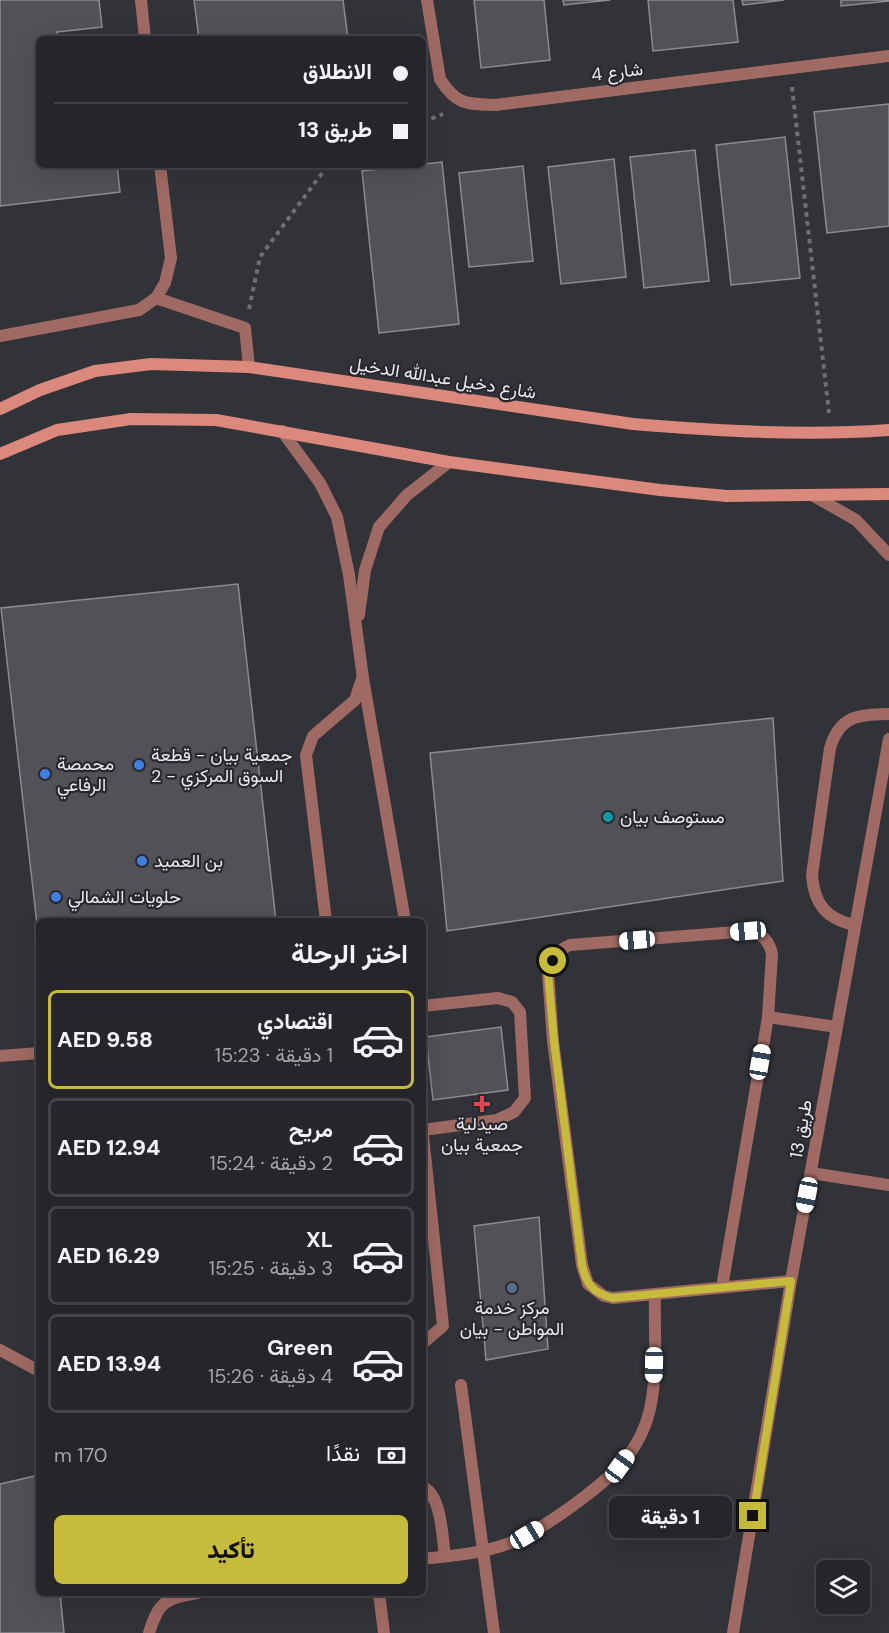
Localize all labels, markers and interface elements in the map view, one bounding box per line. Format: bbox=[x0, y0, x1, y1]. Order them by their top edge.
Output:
text: الانطلاق bbox=[303, 57, 372, 86]
street label: شارع 4 bbox=[590, 57, 644, 87]
text: طريق 13 bbox=[298, 115, 372, 144]
street label: شارع دخيل عبدالله الدخيل bbox=[348, 351, 538, 405]
place label: جمعية بيان - قطعة 2 - السوق المركزي bbox=[151, 743, 292, 791]
place label: محمصة الرفاعي bbox=[57, 752, 114, 800]
marker: جمعية بيان - قطعة 2 - السوق المركزي bbox=[132, 758, 146, 772]
marker: محمصة الرفاعي bbox=[38, 767, 52, 781]
place label: مستوصف بيان bbox=[620, 805, 725, 829]
marker: مستوصف بيان bbox=[601, 810, 615, 824]
place label: بن العميد bbox=[154, 849, 223, 873]
marker: بن العميد bbox=[135, 854, 149, 868]
place label: حلويات الشمالي bbox=[68, 885, 181, 912]
marker: حلويات الشمالي bbox=[49, 890, 63, 904]
car bbox=[729, 920, 767, 942]
car bbox=[618, 929, 656, 951]
text: اختر الرحلة bbox=[291, 936, 408, 971]
route start bbox=[539, 947, 566, 974]
text: اقتصادي bbox=[257, 1007, 333, 1036]
icon: car bbox=[351, 1013, 405, 1067]
text: AED 9.58 bbox=[57, 1025, 153, 1054]
text: 1 دقيقة · 15:23 bbox=[215, 1042, 333, 1068]
car bbox=[748, 1043, 772, 1081]
marker: صيدلية جمعية بيان bbox=[475, 1097, 489, 1111]
street label: طريق 13 bbox=[784, 1098, 818, 1160]
place label: صيدلية جمعية بيان bbox=[441, 1112, 523, 1157]
text: مريح bbox=[289, 1115, 333, 1144]
icon: car bbox=[351, 1121, 405, 1175]
text: AED 12.94 bbox=[57, 1133, 161, 1162]
text: 2 دقيقة · 15:24 bbox=[209, 1150, 333, 1176]
car bbox=[795, 1176, 819, 1214]
text: XL bbox=[306, 1225, 333, 1254]
icon: car bbox=[351, 1229, 405, 1283]
text: AED 16.29 bbox=[57, 1241, 160, 1270]
text: 3 دقيقة · 15:25 bbox=[209, 1255, 333, 1281]
marker: مركز خدمة المواطن - بيان bbox=[505, 1281, 519, 1295]
place label: مركز خدمة المواطن - بيان bbox=[460, 1296, 564, 1341]
text: Green bbox=[267, 1333, 333, 1362]
icon: car bbox=[351, 1337, 405, 1391]
car bbox=[645, 1347, 663, 1383]
text: AED 13.94 bbox=[57, 1349, 161, 1378]
text: 4 دقيقة · 15:26 bbox=[208, 1363, 333, 1389]
text: نقدًا bbox=[326, 1439, 360, 1468]
icon: cash bbox=[375, 1439, 408, 1472]
text: 170 m bbox=[54, 1442, 107, 1468]
car bbox=[602, 1446, 638, 1486]
callout: 1 دقيقة bbox=[609, 1495, 732, 1537]
route end bbox=[739, 1502, 766, 1529]
text: 1 دقيقة bbox=[641, 1504, 700, 1530]
button: تأكيد bbox=[54, 1515, 408, 1584]
car bbox=[507, 1518, 547, 1552]
map controls bbox=[816, 1560, 870, 1614]
button: layers bbox=[816, 1560, 870, 1614]

